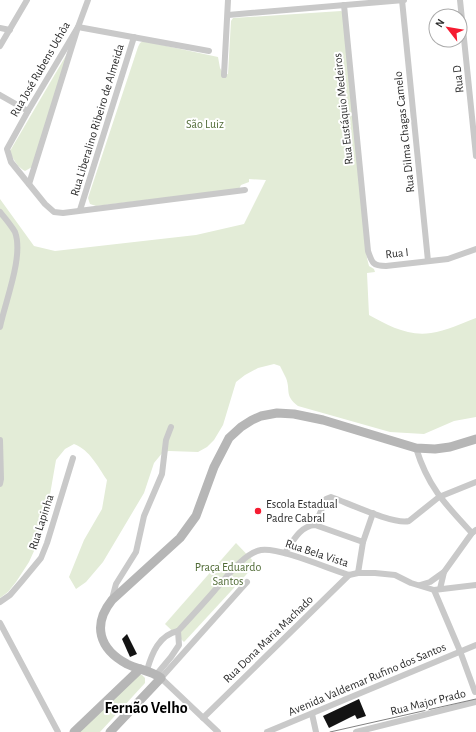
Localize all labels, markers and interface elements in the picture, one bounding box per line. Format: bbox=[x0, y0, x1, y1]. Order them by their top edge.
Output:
north arrow bbox=[428, 8, 468, 48]
text: N bbox=[433, 17, 447, 29]
street label: Rua José Rubens Uchôa bbox=[8, 19, 72, 119]
street label: Rua Liberalino Ribeiro de Almeida bbox=[68, 42, 126, 197]
street label: Rua Eustáquio Medeiros bbox=[331, 53, 355, 165]
street label: Rua D bbox=[451, 64, 465, 93]
street label: Rua Dilma Chagas Camelo bbox=[392, 71, 416, 193]
park label: São Luiz bbox=[186, 118, 224, 130]
street label: Rua I bbox=[385, 246, 409, 260]
street label: Rua Lapinha bbox=[26, 492, 56, 551]
place label: Escola Estadual Padre Cabral bbox=[266, 498, 338, 524]
marker: Escola Estadual Padre Cabral bbox=[253, 506, 263, 516]
street label: Rua Bela Vista bbox=[284, 537, 351, 569]
park label: Praça Eduardo Santos bbox=[195, 561, 261, 587]
street label: Rua Dona Maria Machado bbox=[221, 593, 315, 685]
street label: Avenida Valdemar Rufino dos Santos bbox=[286, 640, 448, 718]
street label: Rua Major Prado bbox=[389, 687, 467, 718]
district label: Fernão Velho bbox=[104, 700, 188, 716]

